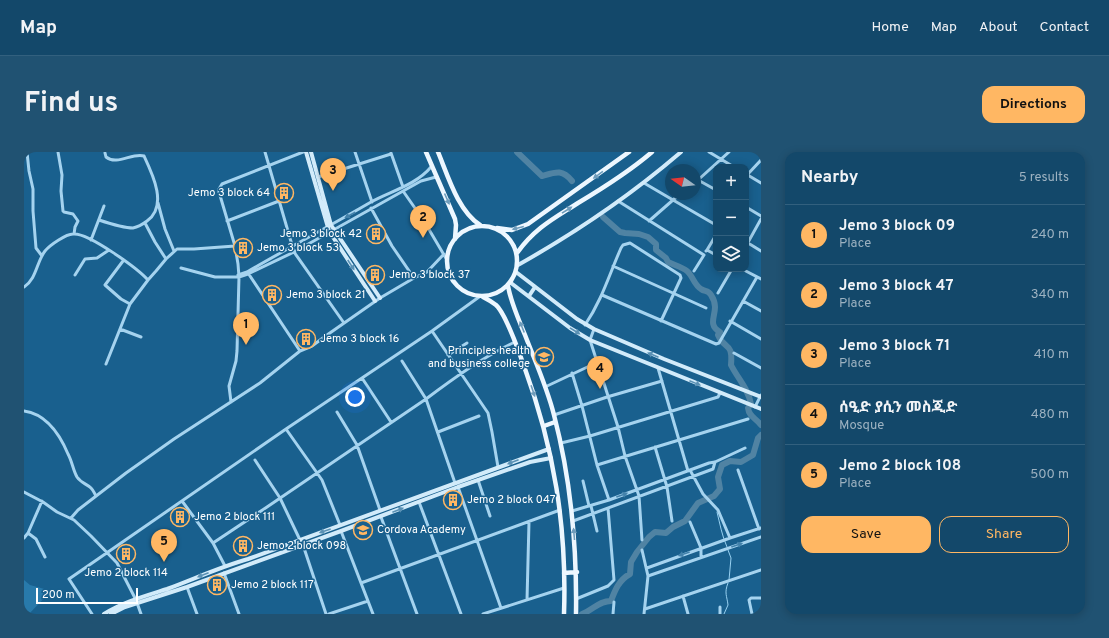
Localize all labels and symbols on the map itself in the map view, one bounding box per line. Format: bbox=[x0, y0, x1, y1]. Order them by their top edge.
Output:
pin: 3 bbox=[320, 158, 346, 191]
north arrow bbox=[665, 164, 701, 200]
one-way arrow bbox=[592, 171, 603, 179]
building icon: Jemo 3 block 64 bbox=[273, 182, 295, 204]
place label: Jemo 3 block 64 bbox=[188, 186, 270, 200]
one-way arrow bbox=[444, 194, 450, 205]
pin: 2 bbox=[410, 205, 436, 238]
one-way arrow bbox=[561, 207, 573, 214]
one-way arrow bbox=[344, 211, 356, 218]
building icon: Jemo 3 block 42 bbox=[365, 223, 387, 245]
one-way arrow bbox=[511, 225, 524, 231]
place label: Jemo 3 block 42 bbox=[280, 227, 362, 241]
building icon: Jemo 3 block 53 bbox=[232, 237, 254, 259]
place label: Jemo 3 block 53 bbox=[257, 241, 339, 255]
one-way arrow bbox=[348, 259, 355, 271]
building icon: Jemo 3 block 37 bbox=[364, 264, 386, 286]
place label: Jemo 3 block 37 bbox=[389, 268, 470, 282]
building icon: Jemo 3 block 21 bbox=[261, 284, 283, 306]
place label: Jemo 3 block 21 bbox=[286, 288, 366, 302]
pin: 1 bbox=[233, 312, 259, 345]
one-way arrow bbox=[518, 321, 524, 333]
one-way arrow bbox=[570, 327, 581, 335]
building icon: Jemo 3 block 16 bbox=[295, 328, 317, 350]
place label: Jemo 3 block 16 bbox=[320, 332, 399, 346]
place label: Principles health and business college bbox=[428, 344, 530, 371]
school or university icon: Principles health and business college bbox=[533, 346, 555, 368]
one-way arrow bbox=[647, 351, 659, 357]
pin: 4 bbox=[587, 356, 613, 389]
one-way arrow bbox=[689, 380, 701, 386]
one-way arrow bbox=[530, 385, 536, 397]
your location bbox=[345, 387, 365, 407]
one-way arrow bbox=[506, 459, 518, 465]
building icon: Jemo 2 block 047 bbox=[442, 489, 464, 511]
one-way arrow bbox=[617, 492, 629, 498]
place label: Jemo 2 block 047 bbox=[467, 493, 556, 507]
building icon: Jemo 2 block 111 bbox=[169, 506, 191, 528]
one-way arrow bbox=[392, 507, 404, 513]
place label: Jemo 2 block 111 bbox=[194, 510, 275, 524]
school or university icon: Cordova Academy bbox=[352, 519, 374, 541]
place label: Cordova Academy bbox=[377, 523, 466, 537]
one-way arrow bbox=[319, 528, 331, 534]
one-way arrow bbox=[570, 528, 577, 540]
pin: 5 bbox=[151, 529, 177, 562]
building icon: Jemo 2 block 098 bbox=[232, 535, 254, 557]
place label: Jemo 2 block 098 bbox=[257, 539, 346, 553]
one-way arrow bbox=[732, 541, 744, 547]
building icon: Jemo 2 block 114 bbox=[115, 543, 137, 565]
one-way arrow bbox=[678, 551, 690, 557]
place label: Jemo 2 block 114 bbox=[84, 566, 168, 580]
one-way arrow bbox=[197, 573, 209, 579]
building icon: Jemo 2 block 117 bbox=[206, 574, 228, 596]
place label: Jemo 2 block 117 bbox=[231, 578, 314, 592]
scale bar bbox=[36, 586, 138, 605]

